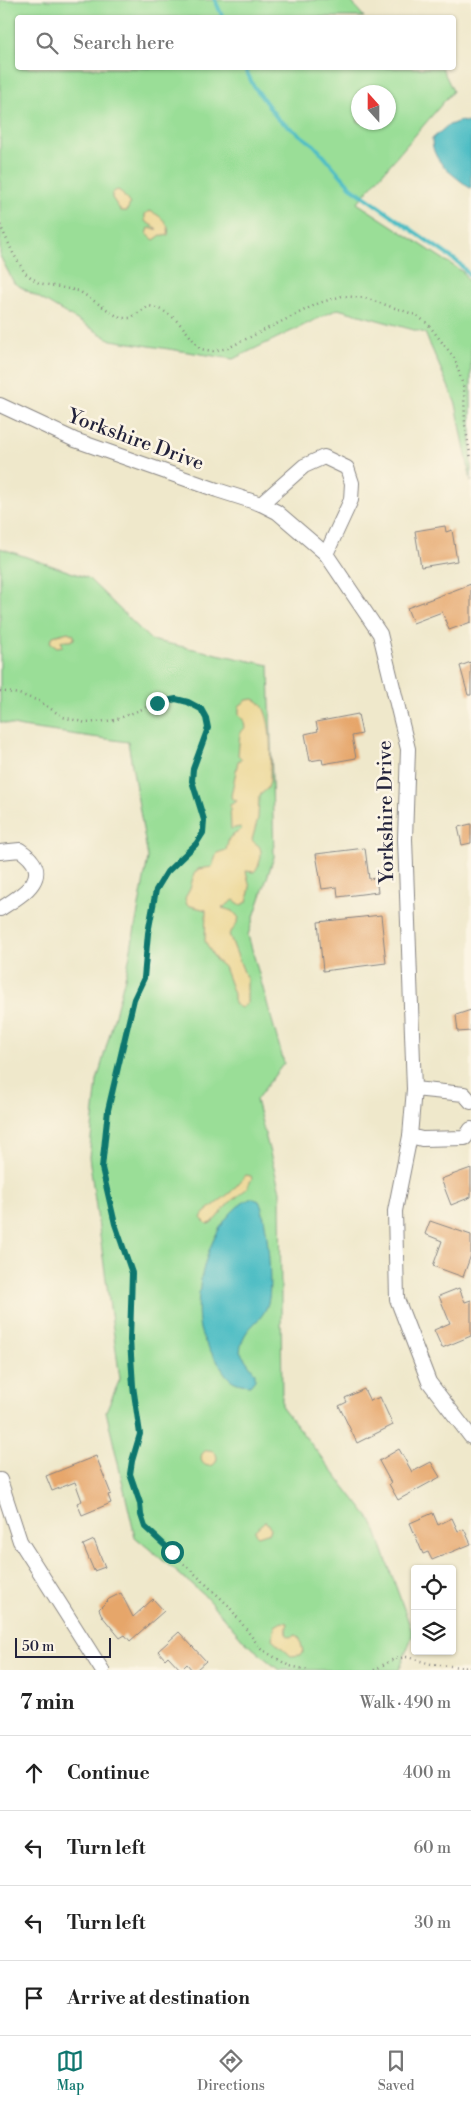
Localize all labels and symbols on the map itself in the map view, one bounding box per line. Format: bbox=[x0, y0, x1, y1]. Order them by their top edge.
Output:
north arrow bbox=[351, 85, 396, 130]
street label: Yorkshire Drive bbox=[63, 404, 207, 477]
route end bbox=[146, 692, 169, 715]
street label: Yorkshire Drive bbox=[373, 740, 400, 885]
route start bbox=[161, 1541, 184, 1564]
scale bar bbox=[15, 1635, 111, 1658]

